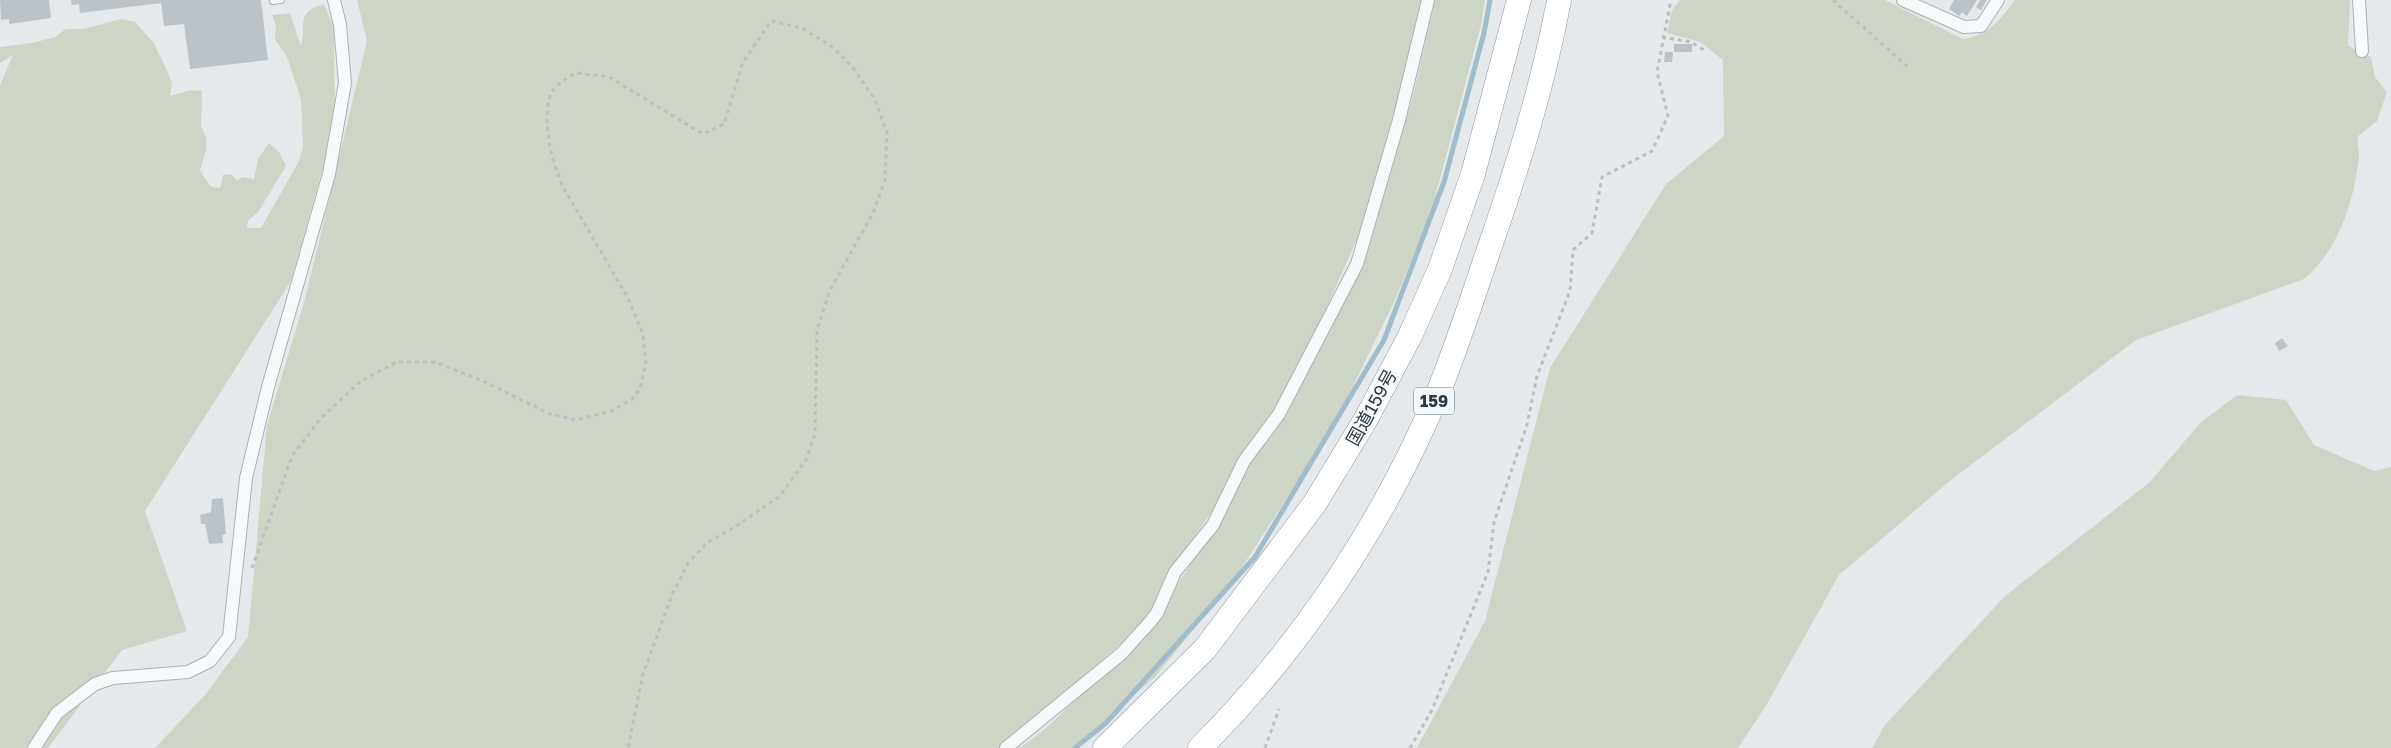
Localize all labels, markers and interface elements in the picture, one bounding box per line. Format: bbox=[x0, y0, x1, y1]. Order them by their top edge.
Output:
street label: 国道159号 bbox=[1341, 365, 1401, 449]
road number: 159 bbox=[1414, 388, 1454, 414]

